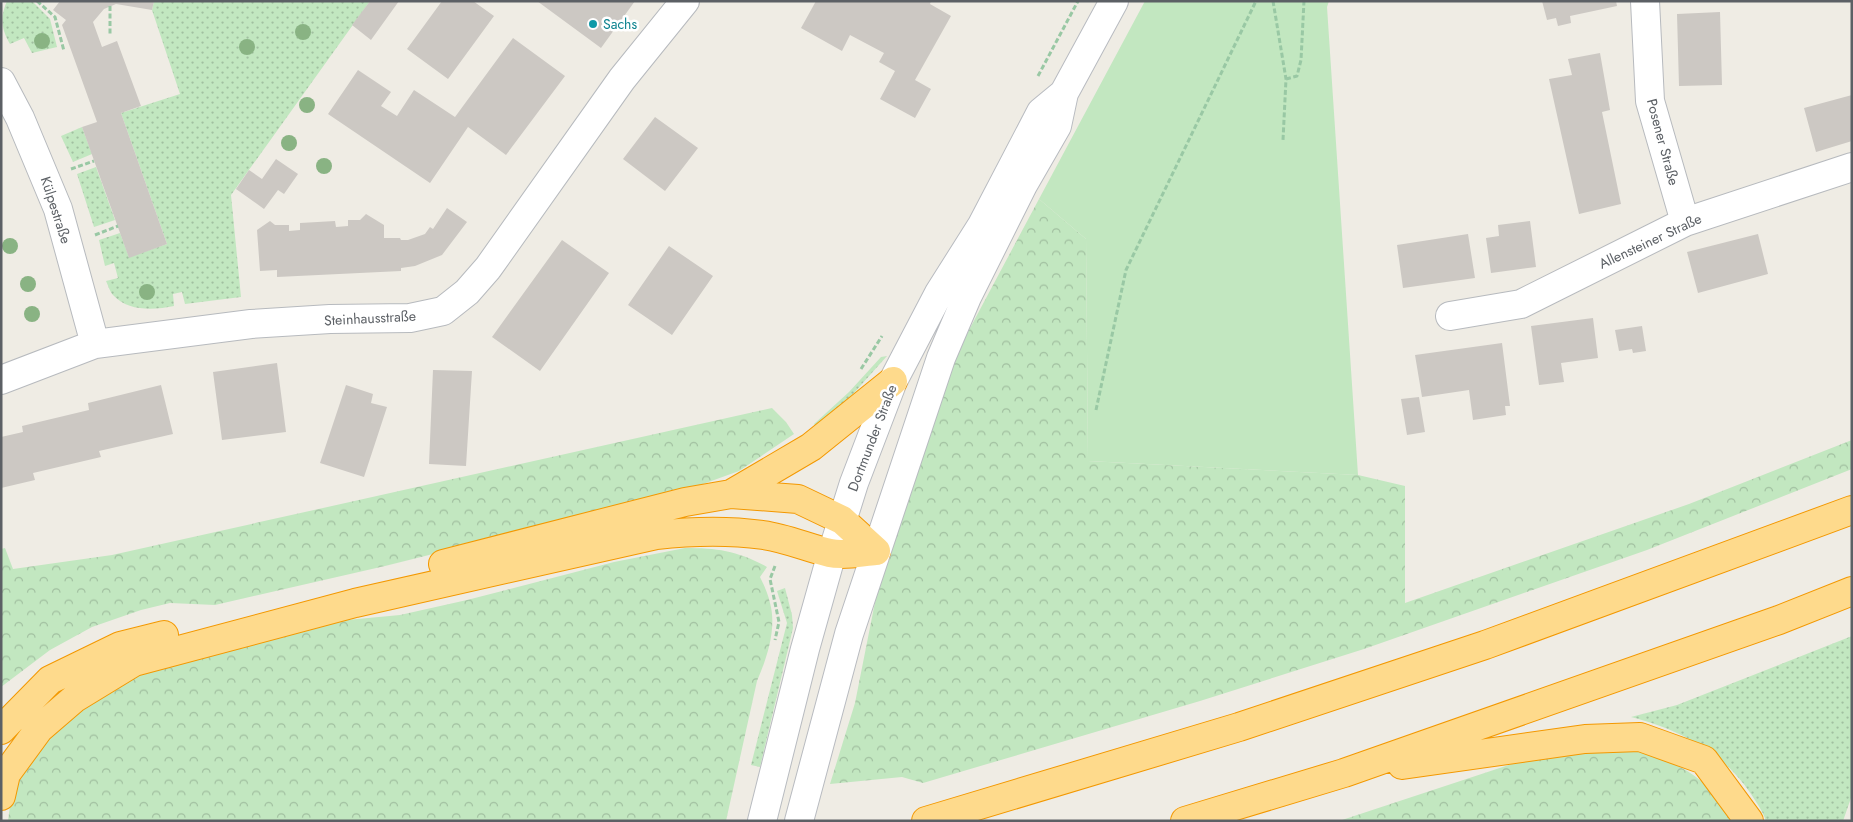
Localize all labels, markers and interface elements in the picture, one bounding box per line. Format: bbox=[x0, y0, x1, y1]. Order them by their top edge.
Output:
place label: Sachs bbox=[603, 14, 637, 34]
marker: Sachs bbox=[587, 18, 599, 30]
street label: Posener Straße bbox=[1642, 96, 1684, 188]
street label: Külpestraße bbox=[36, 174, 76, 246]
street label: Allensteiner Straße bbox=[1595, 208, 1705, 274]
street label: Steinhausstraße bbox=[324, 306, 416, 330]
street label: Dortmunder Straße bbox=[842, 382, 902, 494]

